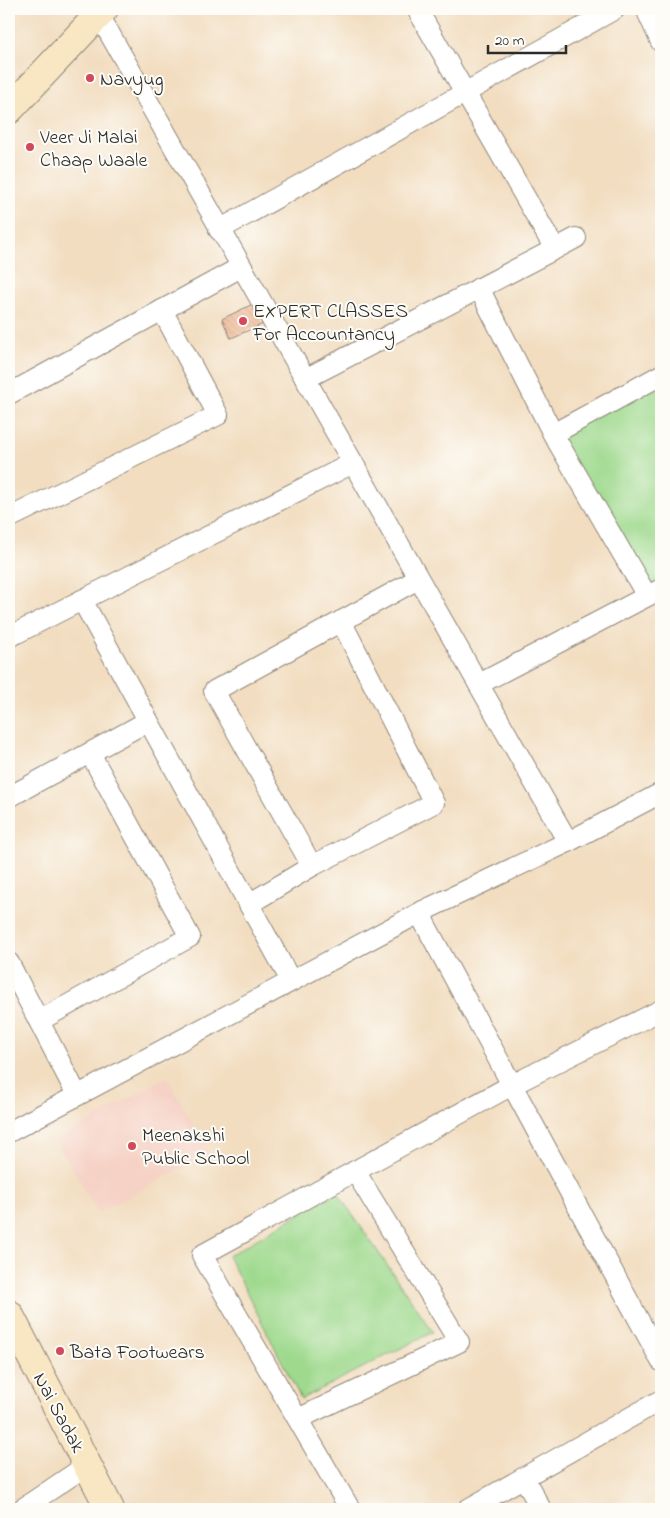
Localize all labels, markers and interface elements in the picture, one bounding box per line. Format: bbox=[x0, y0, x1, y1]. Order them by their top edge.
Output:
scale bar bbox=[488, 22, 565, 54]
text: 20 m bbox=[495, 30, 525, 52]
place label: Navyug bbox=[100, 66, 164, 96]
marker: Navyug bbox=[84, 72, 96, 84]
place label: Veer Ji Malai Chaap Waale bbox=[39, 124, 147, 176]
marker: Veer Ji Malai Chaap Waale bbox=[24, 141, 36, 153]
place label: EXPERT CLASSES For Accountancy bbox=[252, 298, 408, 350]
marker: EXPERT CLASSES For Accountancy bbox=[237, 315, 249, 327]
place label: Meenakshi Public School bbox=[142, 1122, 249, 1174]
marker: Meenakshi Public School bbox=[126, 1140, 138, 1152]
place label: Bata Footwears bbox=[69, 1339, 205, 1368]
marker: Bata Footwears bbox=[54, 1345, 66, 1357]
street label: Nai Sadak bbox=[24, 1368, 91, 1459]

